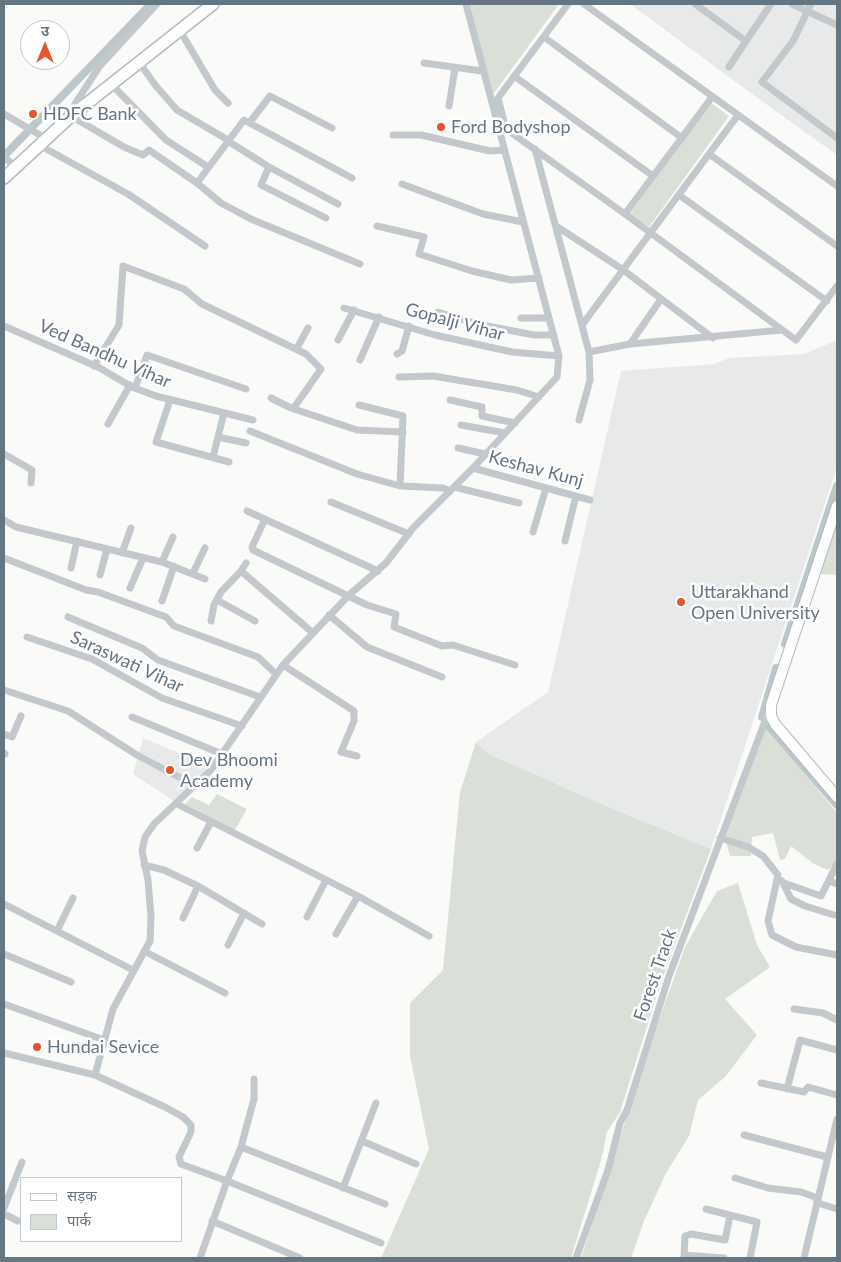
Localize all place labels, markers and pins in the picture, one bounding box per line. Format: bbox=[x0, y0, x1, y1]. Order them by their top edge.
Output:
place label: HDFC Bank bbox=[43, 103, 137, 125]
marker: HDFC Bank bbox=[27, 108, 39, 120]
place label: Ford Bodyshop bbox=[451, 116, 571, 138]
marker: Ford Bodyshop bbox=[435, 121, 447, 133]
place label: Uttarakhand Open University bbox=[691, 581, 820, 624]
marker: Uttarakhand Open University bbox=[675, 596, 687, 608]
place label: Dev Bhoomi Academy bbox=[180, 749, 278, 792]
marker: Dev Bhoomi Academy bbox=[164, 764, 176, 776]
place label: Hundai Sevice bbox=[47, 1036, 159, 1058]
marker: Hundai Sevice bbox=[31, 1041, 43, 1053]

